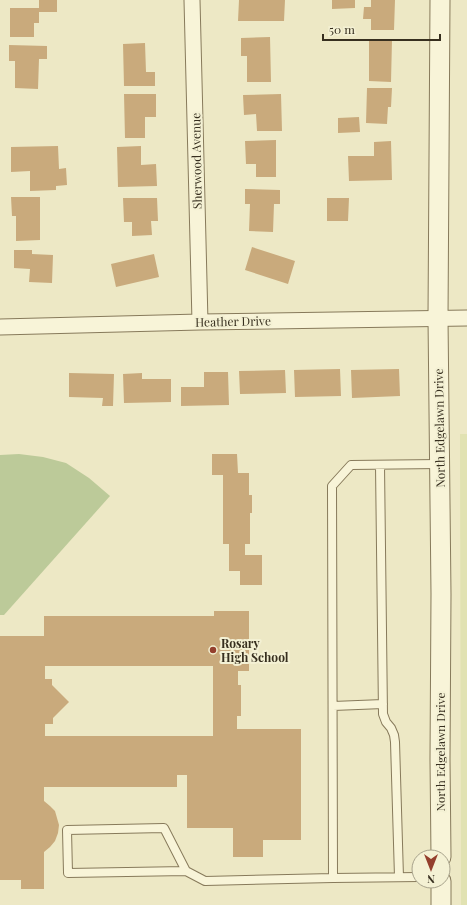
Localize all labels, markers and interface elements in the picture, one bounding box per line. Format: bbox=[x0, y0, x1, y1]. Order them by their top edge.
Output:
scale bar bbox=[323, 16, 440, 42]
text: 50 m bbox=[329, 21, 355, 37]
street label: Sherwood Avenue bbox=[187, 113, 205, 209]
street label: Heather Drive bbox=[195, 312, 271, 330]
street label: North Edgelawn Drive bbox=[430, 368, 448, 488]
place label: Rosary High School bbox=[221, 635, 289, 665]
marker: Rosary High School bbox=[208, 645, 218, 655]
street label: North Edgelawn Drive bbox=[432, 692, 448, 812]
north arrow bbox=[411, 849, 451, 889]
text: N bbox=[427, 872, 435, 887]

